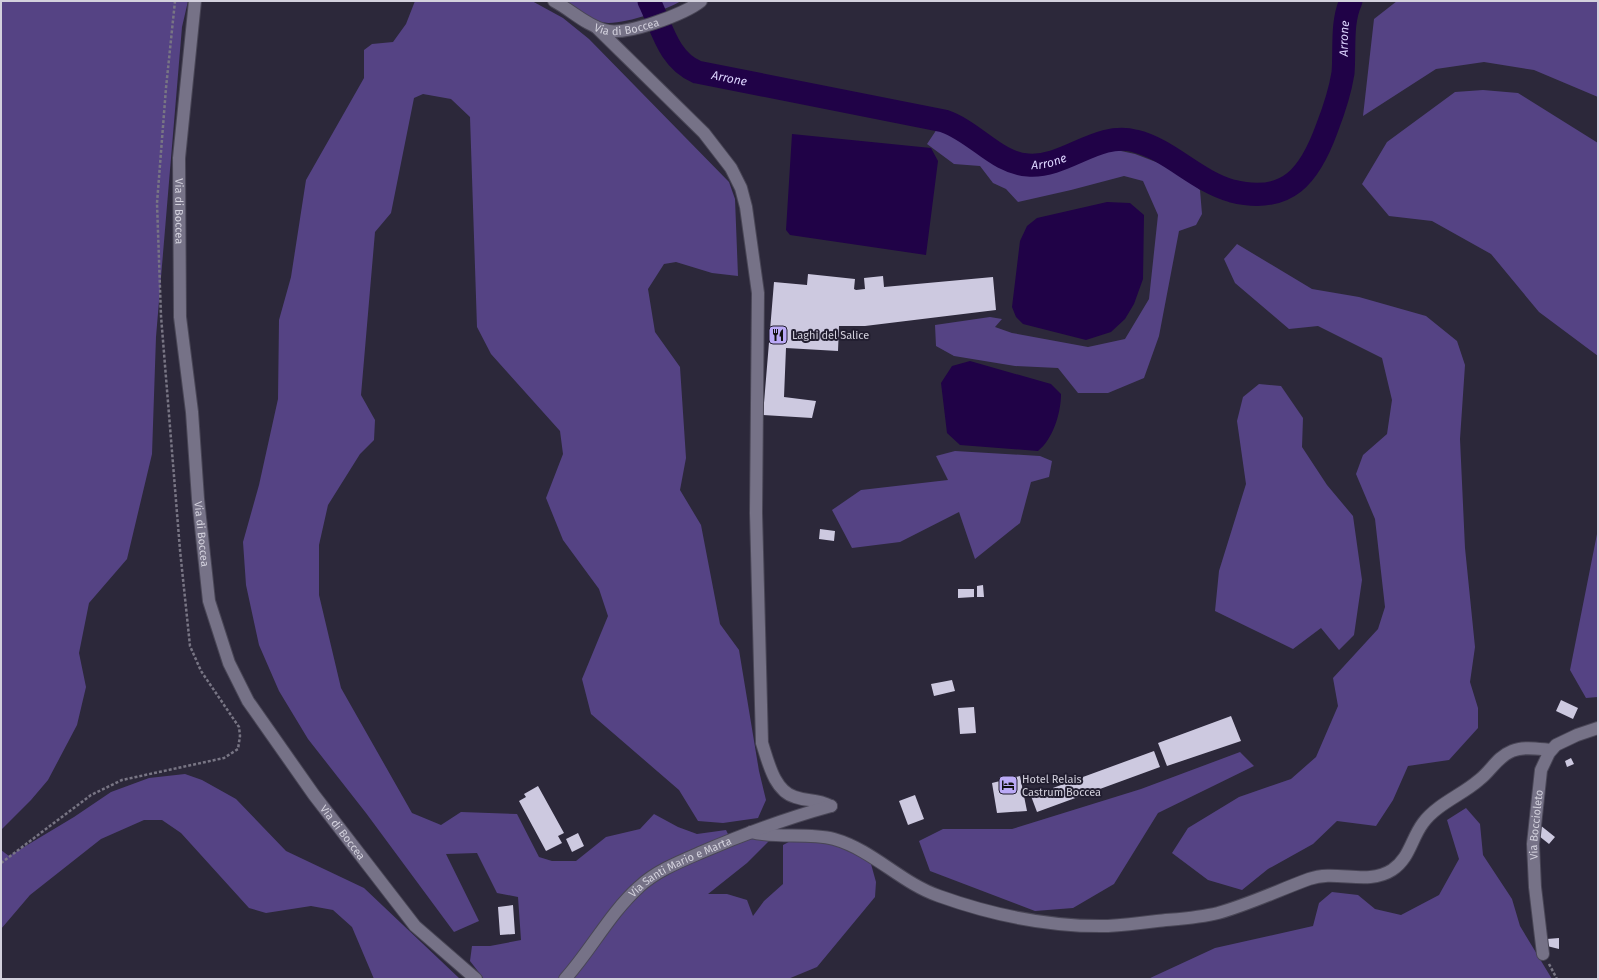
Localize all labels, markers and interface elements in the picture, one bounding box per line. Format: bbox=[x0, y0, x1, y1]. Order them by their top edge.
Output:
street label: Via di Boccea bbox=[592, 15, 661, 38]
water label: Arrone bbox=[1337, 20, 1352, 58]
water label: Arrone bbox=[709, 68, 748, 89]
water label: Arrone bbox=[1030, 151, 1069, 172]
street label: Via di Boccea bbox=[173, 178, 186, 244]
restaurant icon: Laghi del Salice bbox=[767, 324, 789, 346]
place label: Laghi del Salice bbox=[792, 329, 869, 342]
street label: Via di Boccea bbox=[192, 501, 212, 567]
place label: Hotel Relais Castrum Boccea bbox=[1022, 773, 1101, 799]
hotel icon: Hotel Relais Castrum Boccea bbox=[997, 774, 1019, 796]
street label: Via Boccioleto bbox=[1526, 789, 1545, 860]
street label: Via di Boccea bbox=[318, 802, 368, 862]
street label: Via Santi Mario e Marta bbox=[626, 834, 733, 900]

